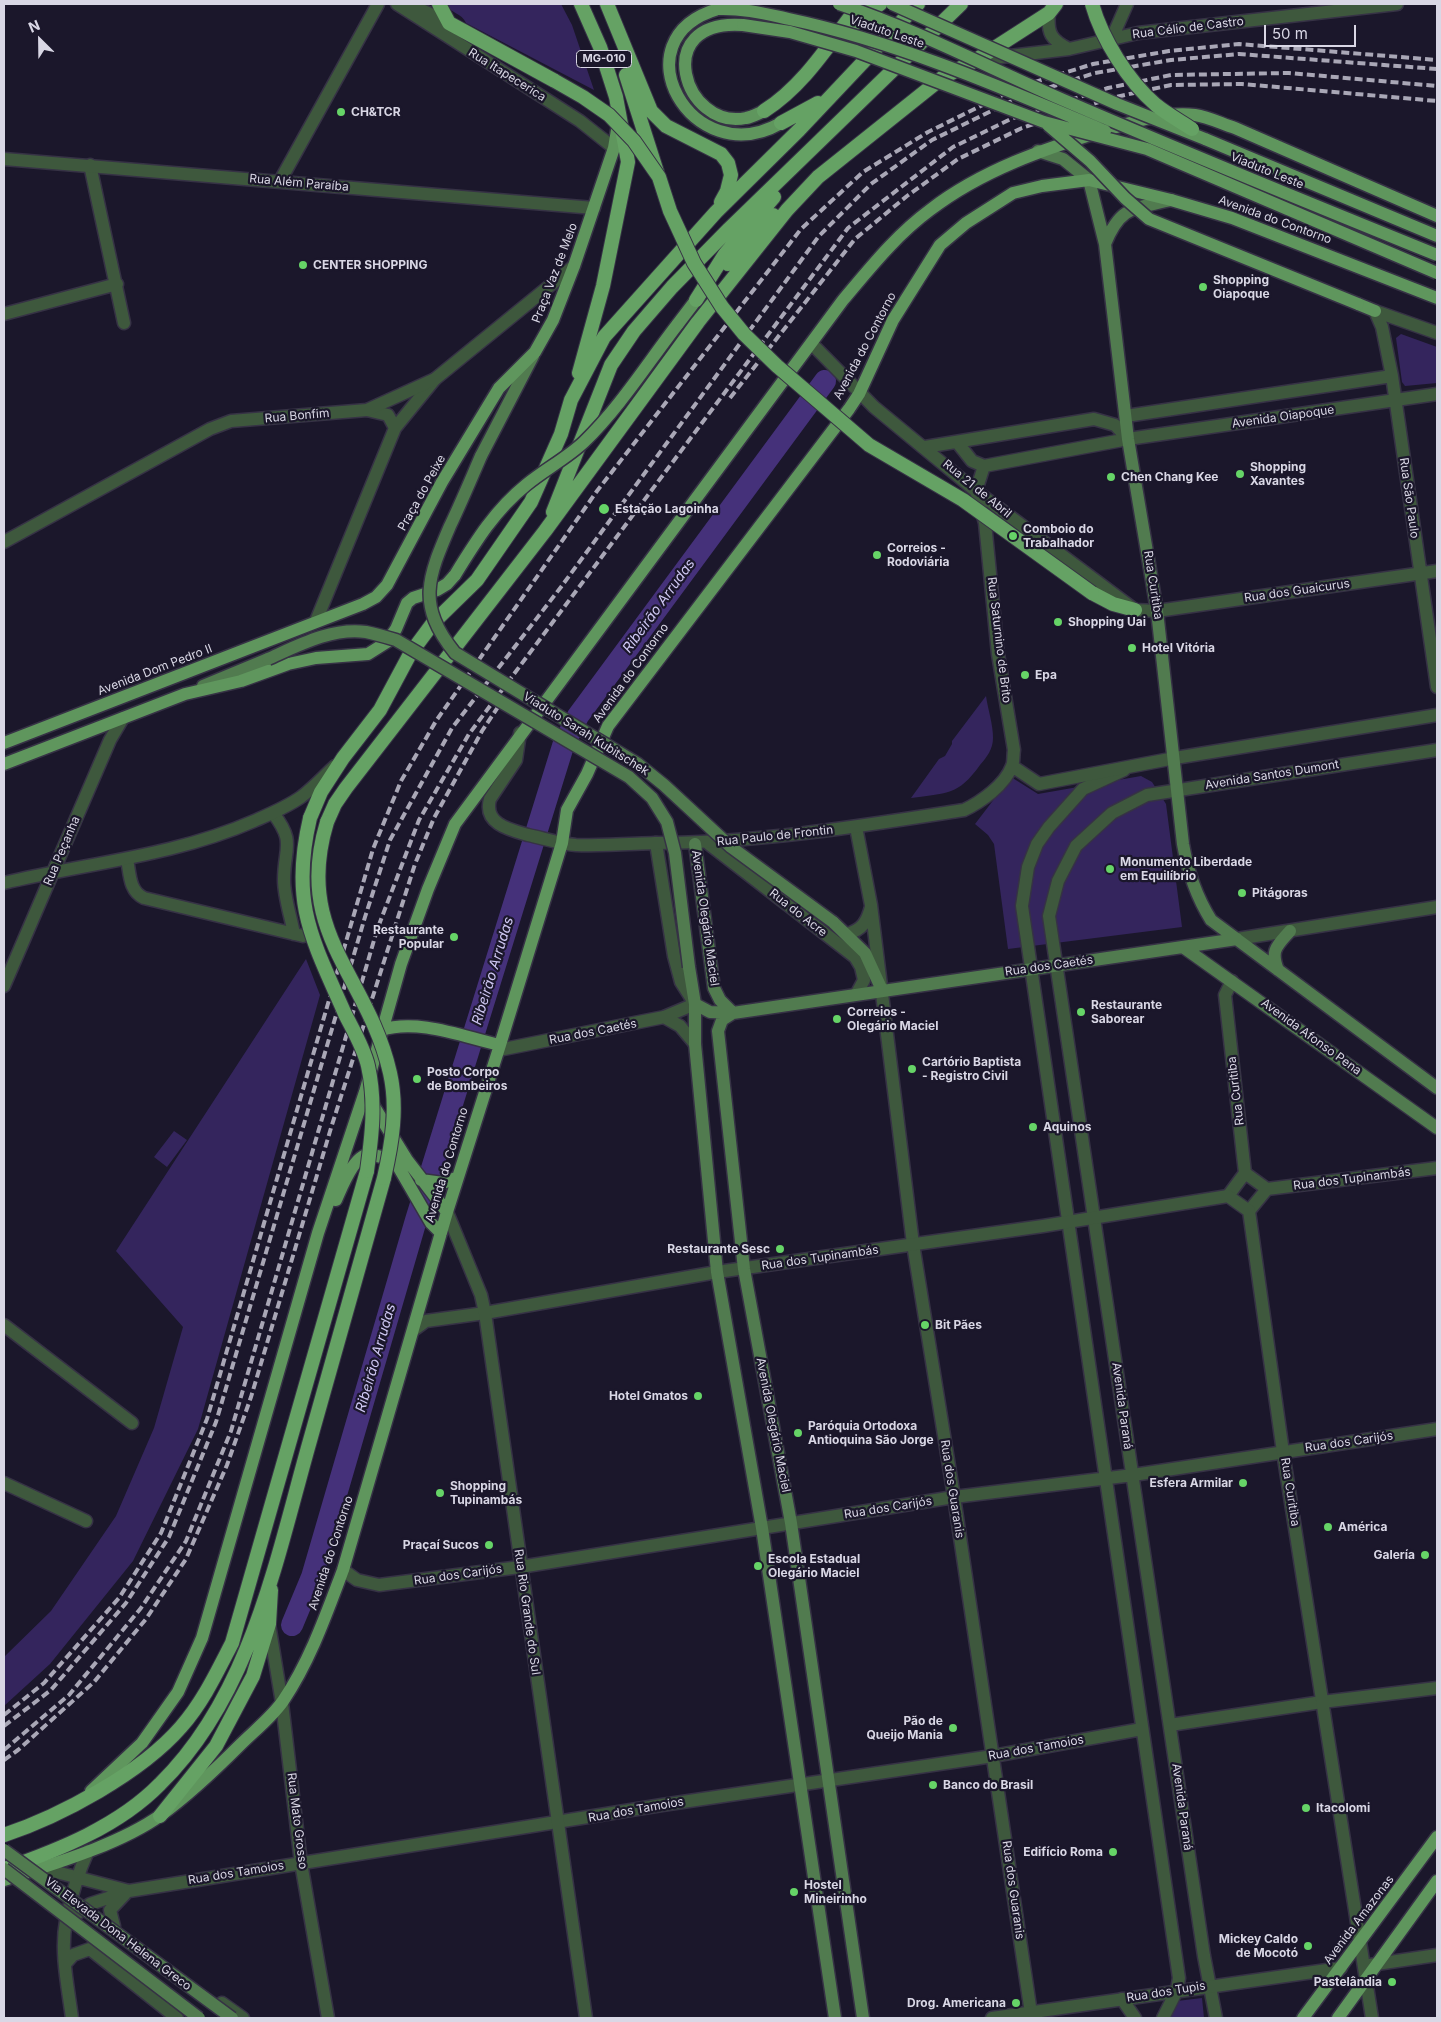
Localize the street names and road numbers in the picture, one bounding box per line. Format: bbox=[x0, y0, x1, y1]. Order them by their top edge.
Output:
street label: Viaduto Leste bbox=[848, 13, 926, 51]
street label: Rua Célio de Castro bbox=[1132, 14, 1244, 42]
street label: Rua Itapecerica bbox=[466, 45, 548, 105]
road number: MG-010 bbox=[576, 51, 632, 68]
street label: Viaduto Leste bbox=[1228, 150, 1306, 192]
street label: Rua Além Paraíba bbox=[249, 171, 349, 195]
street label: Avenida do Contorno bbox=[1216, 193, 1334, 247]
street label: Praça Vaz de Melo bbox=[529, 221, 581, 325]
street label: Avenida do Contorno bbox=[831, 290, 899, 402]
street label: Avenida Oiapoque bbox=[1231, 403, 1335, 431]
street label: Rua Bonfim bbox=[264, 406, 330, 426]
street label: Praça do Peixe bbox=[395, 452, 449, 534]
street label: Rua 21 de Abril bbox=[940, 457, 1014, 521]
street label: Rua São Paulo bbox=[1396, 457, 1422, 539]
street label: Rua Curitiba bbox=[1140, 550, 1166, 620]
street label: Rua Saturnino de Brito bbox=[984, 576, 1014, 704]
street label: Rua dos Guaicurus bbox=[1243, 576, 1351, 606]
street label: Avenida do Contorno bbox=[590, 620, 672, 726]
street label: Avenida Dom Pedro II bbox=[96, 642, 214, 698]
street label: Viaduto Sarah Kubitschek bbox=[520, 689, 652, 779]
street label: Avenida Santos Dumont bbox=[1204, 757, 1340, 793]
street label: Rua Peçanha bbox=[41, 814, 83, 888]
street label: Rua Paulo de Frontin bbox=[716, 823, 834, 849]
street label: Avenida Olegário Maciel bbox=[688, 849, 722, 987]
street label: Rua do Acre bbox=[766, 886, 830, 940]
street label: Rua dos Caetés bbox=[1004, 953, 1094, 979]
street label: Avenida Afonso Pena bbox=[1258, 996, 1364, 1078]
street label: Rua dos Caetés bbox=[548, 1016, 638, 1048]
street label: Rua Curitiba bbox=[1225, 1056, 1247, 1126]
street label: Avenida do Contorno bbox=[423, 1106, 471, 1224]
street label: Rua dos Tupinambás bbox=[1292, 1165, 1412, 1193]
street label: Rua dos Tupinambás bbox=[760, 1243, 880, 1273]
street label: Avenida Olegário Maciel bbox=[753, 1356, 793, 1494]
street label: Avenida Paraná bbox=[1109, 1361, 1135, 1451]
street label: Rua dos Carijós bbox=[1304, 1429, 1394, 1455]
street label: Rua dos Guaranis bbox=[937, 1439, 967, 1539]
street label: Rua Curitiba bbox=[1277, 1457, 1303, 1527]
street label: Avenida do Contorno bbox=[306, 1494, 356, 1612]
street label: Rua dos Carijós bbox=[843, 1494, 933, 1522]
street label: Rua Rio Grande do Sul bbox=[511, 1548, 543, 1676]
street label: Rua dos Carijós bbox=[413, 1562, 503, 1588]
street label: Rua dos Tamoios bbox=[987, 1732, 1085, 1764]
street label: Avenida Paraná bbox=[1169, 1762, 1195, 1852]
street label: Rua Mato Grosso bbox=[284, 1772, 310, 1870]
street label: Rua dos Tamoios bbox=[587, 1794, 685, 1826]
street label: Rua dos Guaranis bbox=[999, 1840, 1027, 1940]
street label: Rua dos Tamoios bbox=[187, 1858, 285, 1888]
street label: Avenida Amazonas bbox=[1321, 1873, 1397, 1967]
street label: Via Elevada Dona Helena Greco bbox=[42, 1874, 194, 1994]
street label: Rua dos Tupis bbox=[1126, 1979, 1206, 2005]

